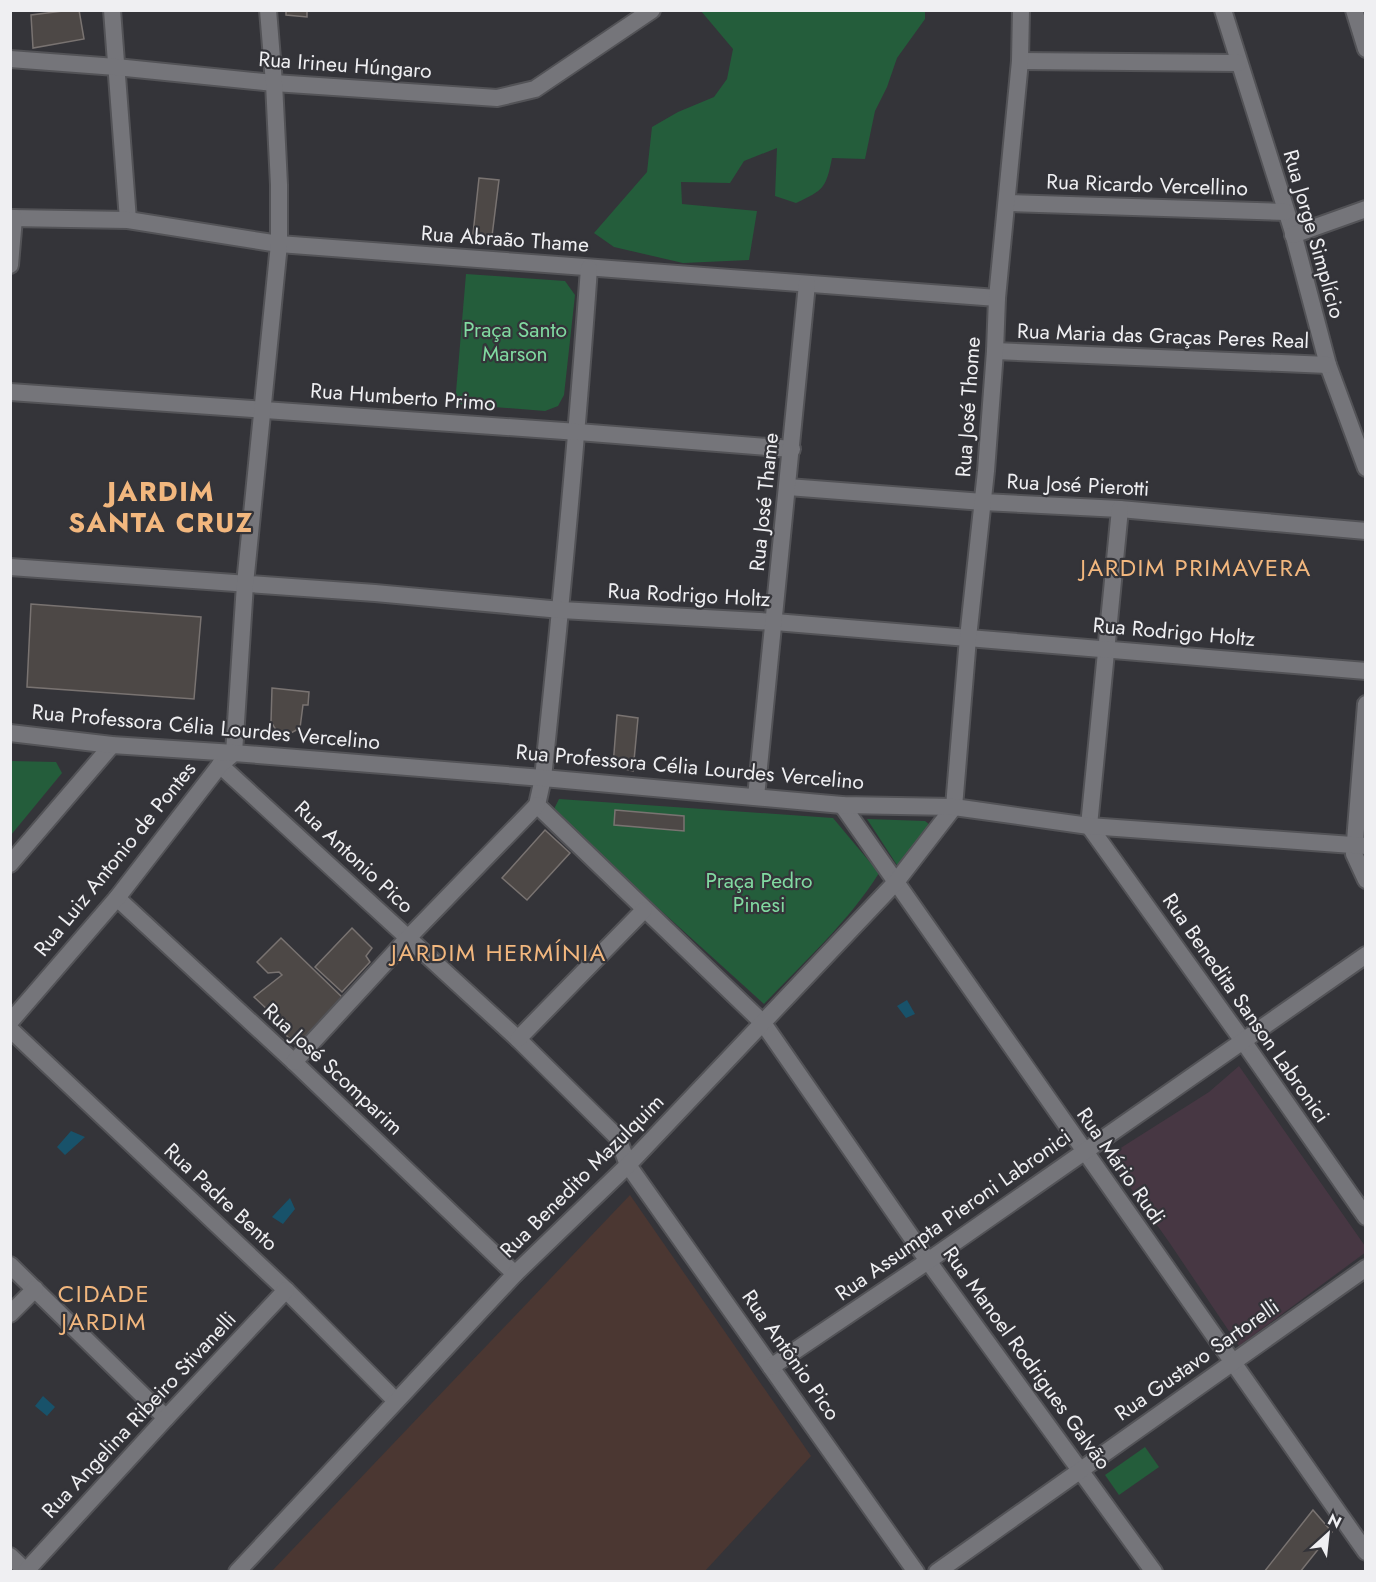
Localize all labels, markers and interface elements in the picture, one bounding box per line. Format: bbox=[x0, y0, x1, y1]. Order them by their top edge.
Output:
street label: Rua Irineu Húngaro bbox=[257, 44, 433, 86]
street label: Rua Jorge Simplício bbox=[1276, 146, 1352, 322]
street label: Rua Ricardo Vercellino bbox=[1046, 166, 1248, 204]
street label: Rua Abraão Thame bbox=[420, 218, 590, 260]
park label: Praça Santo Marson bbox=[463, 315, 567, 369]
street label: Rua Maria das Graças Peres Real bbox=[1016, 316, 1310, 356]
street label: Rua José Thome bbox=[948, 336, 988, 478]
street label: Rua Humberto Primo bbox=[309, 376, 497, 418]
street label: Rua José Thame bbox=[742, 431, 786, 573]
street label: Rua José Pierotti bbox=[1006, 466, 1150, 504]
district label: JARDIM SANTA CRUZ bbox=[68, 472, 254, 542]
district label: JARDIM PRIMAVERA bbox=[1077, 550, 1312, 585]
street label: Rua Rodrigo Holtz bbox=[607, 576, 771, 614]
street label: Rua Rodrigo Holtz bbox=[1092, 610, 1257, 654]
street label: Rua Professora Célia Lourdes Vercelino bbox=[31, 697, 381, 757]
street label: Rua Professora Célia Lourdes Vercelino bbox=[515, 737, 865, 797]
street label: Rua Luiz Antonio de Pontes bbox=[27, 755, 203, 963]
street label: Rua Antonio Pico bbox=[288, 794, 420, 920]
park label: Praça Pedro Pinesi bbox=[706, 866, 812, 920]
street label: Rua Benedita Sanson Labronici bbox=[1155, 887, 1337, 1129]
district label: JARDIM HERMÍNIA bbox=[388, 935, 607, 970]
street label: Rua José Scomparim bbox=[256, 996, 410, 1142]
street label: Rua Benedito Mazulquim bbox=[493, 1087, 671, 1265]
street label: Rua Mário Rudi bbox=[1069, 1101, 1173, 1231]
street label: Rua Assumpta Pieroni Labronici bbox=[829, 1122, 1077, 1308]
street label: Rua Padre Bento bbox=[157, 1136, 285, 1258]
street label: Rua Manoel Rodrigues Galvão bbox=[936, 1240, 1118, 1476]
district label: CIDADE JARDIM bbox=[58, 1276, 150, 1339]
street label: Rua Antônio Pico bbox=[735, 1284, 847, 1426]
street label: Rua Gustavo Sartorelli bbox=[1109, 1292, 1285, 1428]
street label: Rua Angelina Ribeiro Stivanelli bbox=[35, 1305, 243, 1525]
north arrow bbox=[1298, 1504, 1358, 1564]
text: N bbox=[1324, 1508, 1345, 1534]

